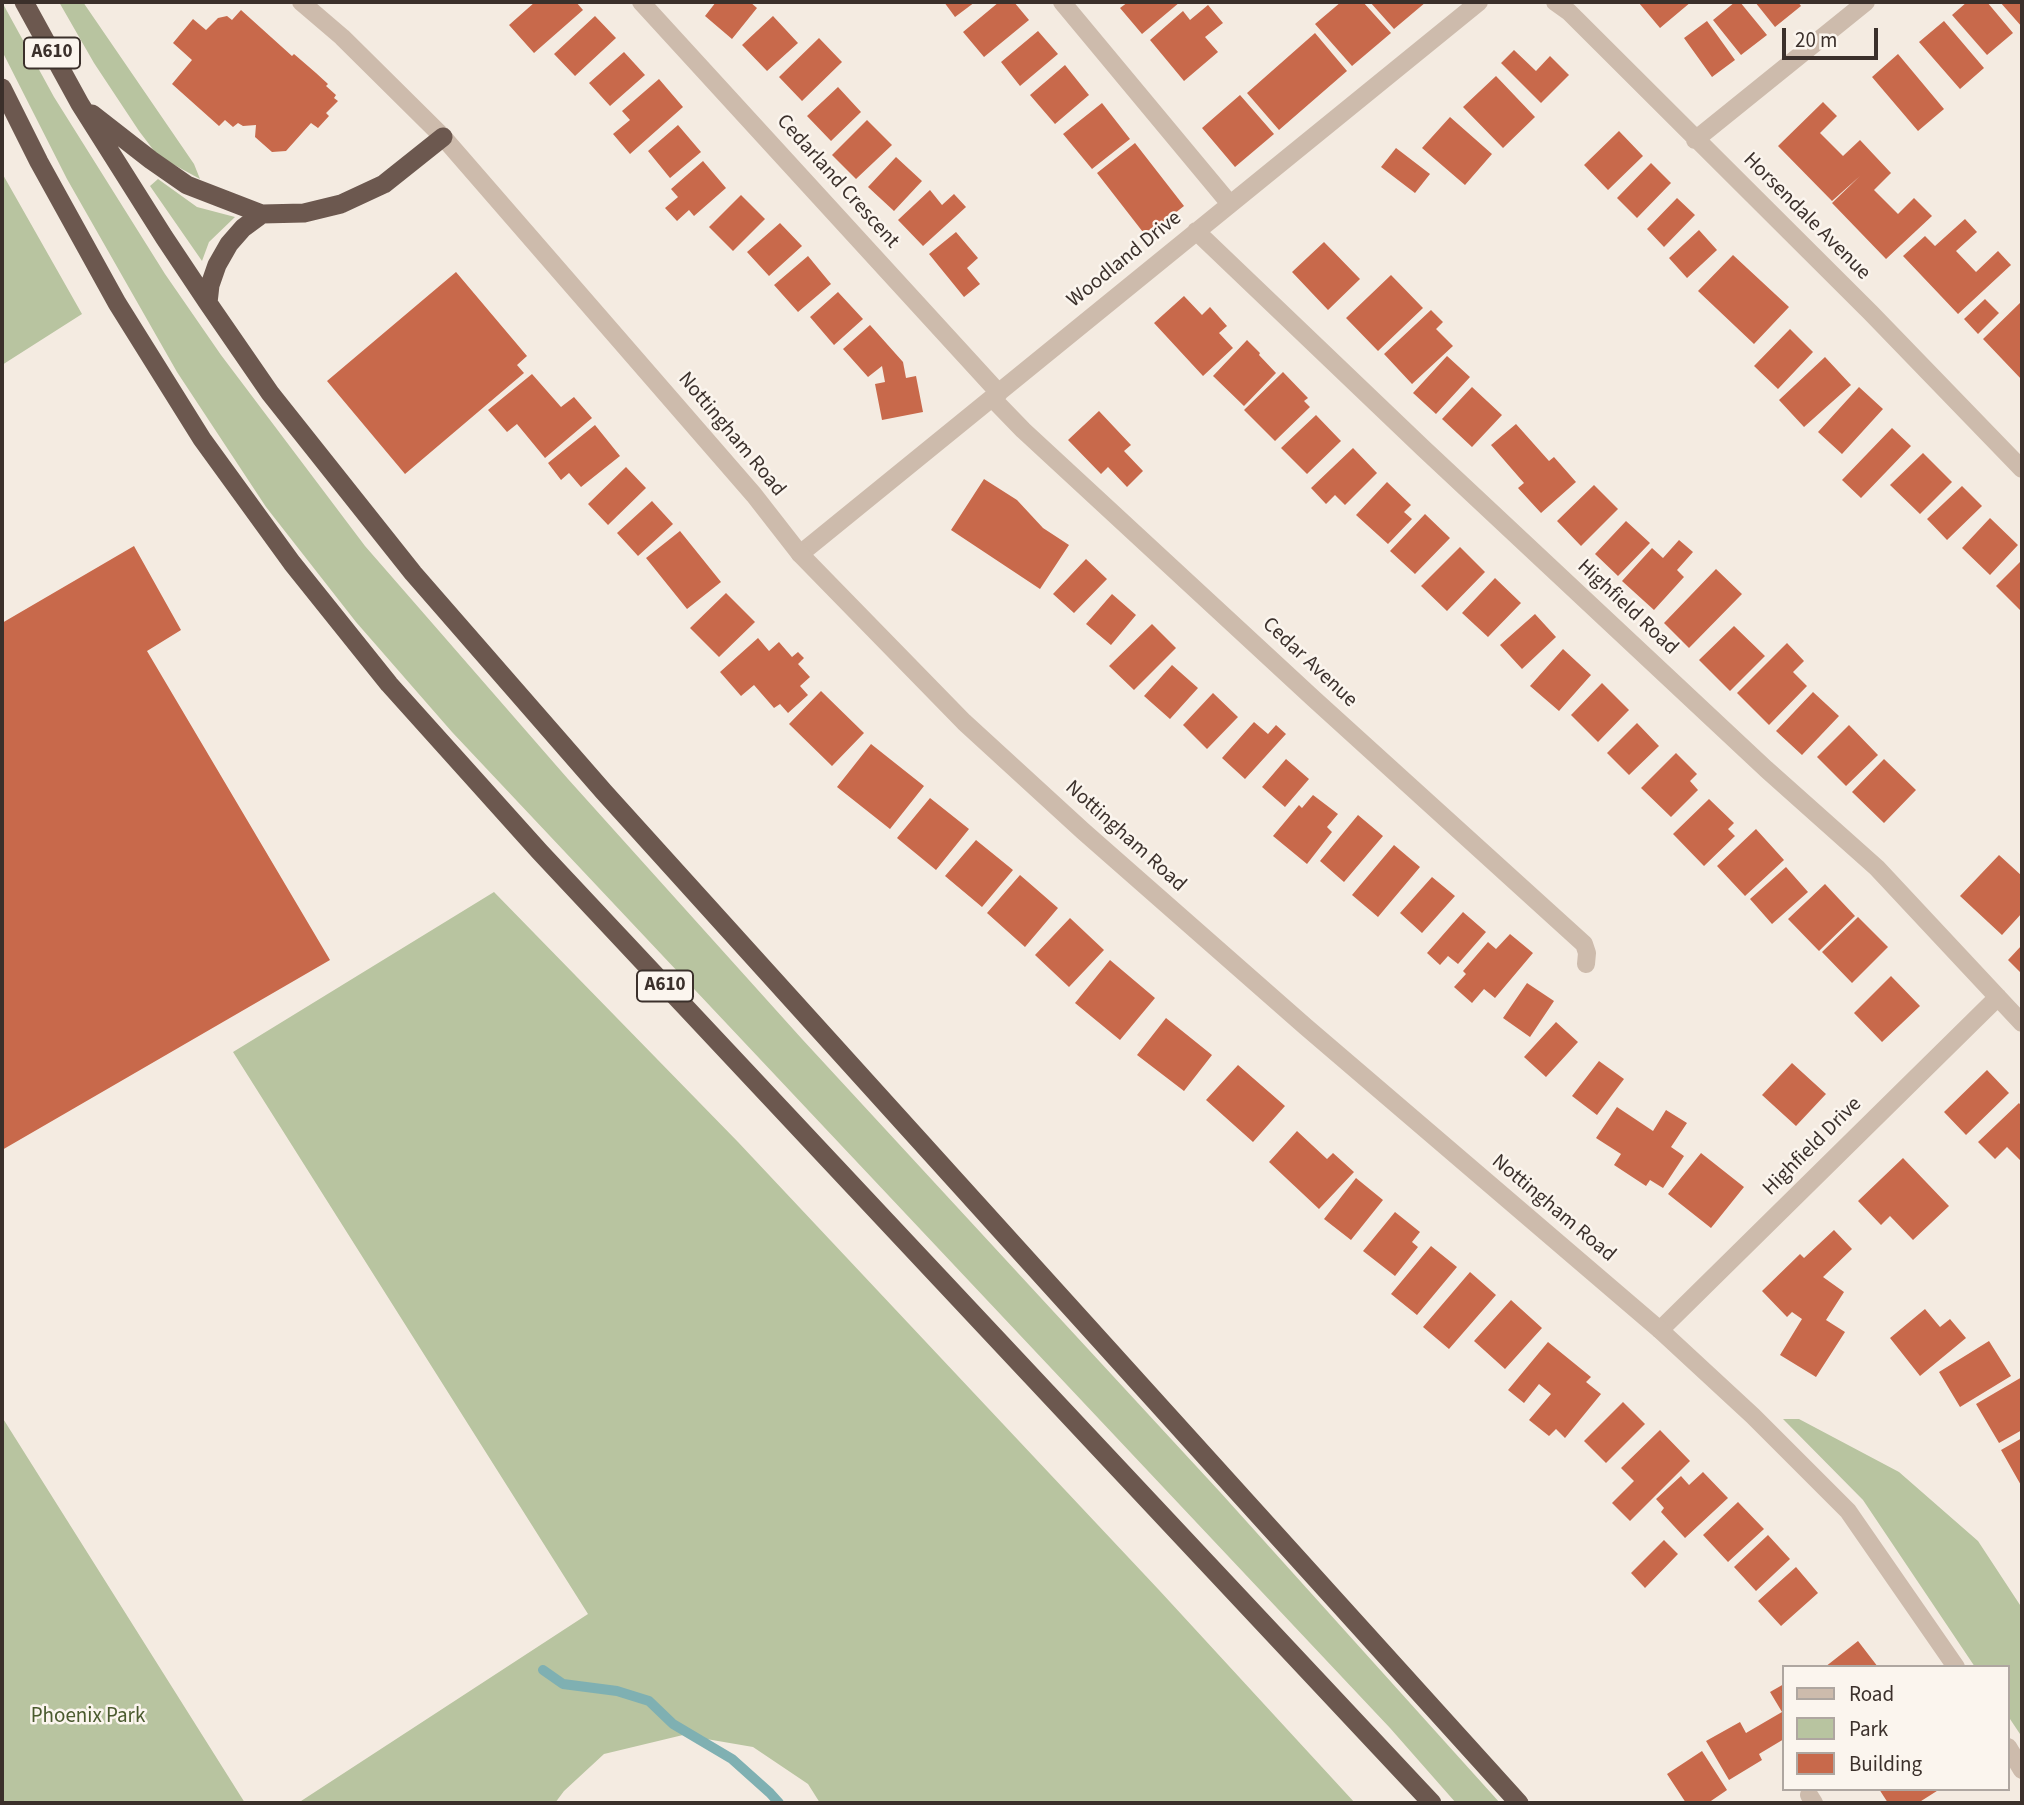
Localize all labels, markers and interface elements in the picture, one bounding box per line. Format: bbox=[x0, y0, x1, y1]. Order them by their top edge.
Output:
scale bar bbox=[1786, 14, 1882, 58]
text: 20 m bbox=[1795, 25, 1837, 55]
road number: A610 bbox=[24, 38, 80, 68]
street label: Cedarland Crescent bbox=[770, 110, 904, 254]
street label: Horsendale Avenue bbox=[1737, 148, 1875, 286]
street label: Woodland Drive bbox=[1063, 206, 1187, 314]
street label: Nottingham Road bbox=[672, 368, 790, 502]
street label: Highfield Road bbox=[1571, 555, 1683, 661]
street label: Cedar Avenue bbox=[1256, 613, 1362, 713]
street label: Nottingham Road bbox=[1059, 776, 1191, 898]
road number: A610 bbox=[637, 970, 693, 1002]
street label: Highfield Drive bbox=[1758, 1092, 1868, 1202]
street label: Nottingham Road bbox=[1486, 1150, 1620, 1268]
legend bbox=[1783, 1665, 2010, 1791]
text: Road bbox=[1849, 1679, 1894, 1709]
park label: Phoenix Park bbox=[31, 1704, 145, 1730]
text: Park bbox=[1849, 1714, 1888, 1744]
text: Building bbox=[1849, 1749, 1922, 1779]

